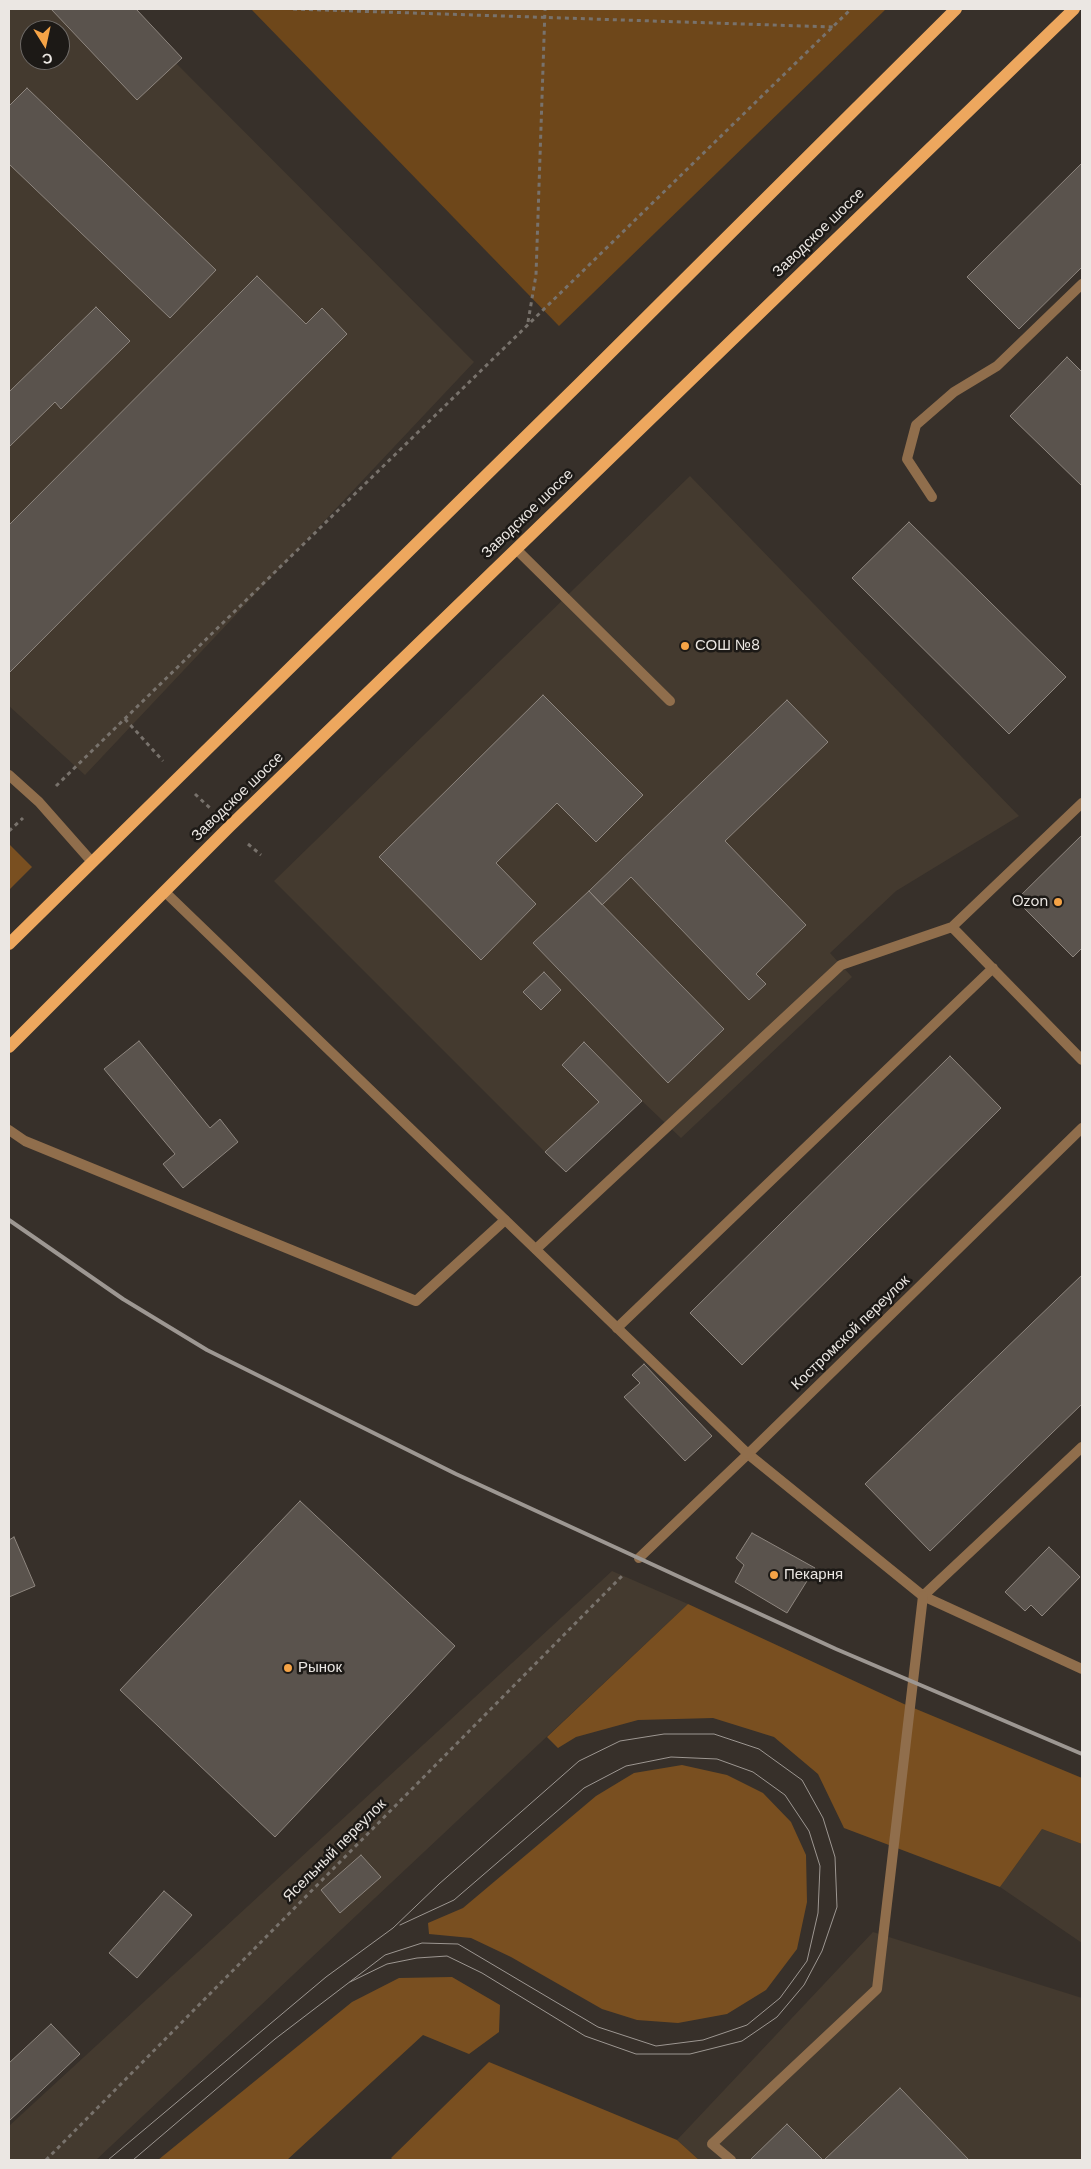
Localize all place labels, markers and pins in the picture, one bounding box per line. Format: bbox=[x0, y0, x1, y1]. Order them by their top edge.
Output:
place label: СОШ №8 bbox=[695, 637, 760, 655]
marker: СОШ №8 bbox=[679, 640, 691, 652]
place label: Ozon bbox=[1012, 893, 1048, 911]
marker: Ozon bbox=[1052, 896, 1064, 908]
place label: Пекарня bbox=[784, 1566, 843, 1584]
marker: Пекарня bbox=[768, 1569, 780, 1581]
place label: Рынок bbox=[298, 1659, 342, 1677]
marker: Рынок bbox=[282, 1662, 294, 1674]

